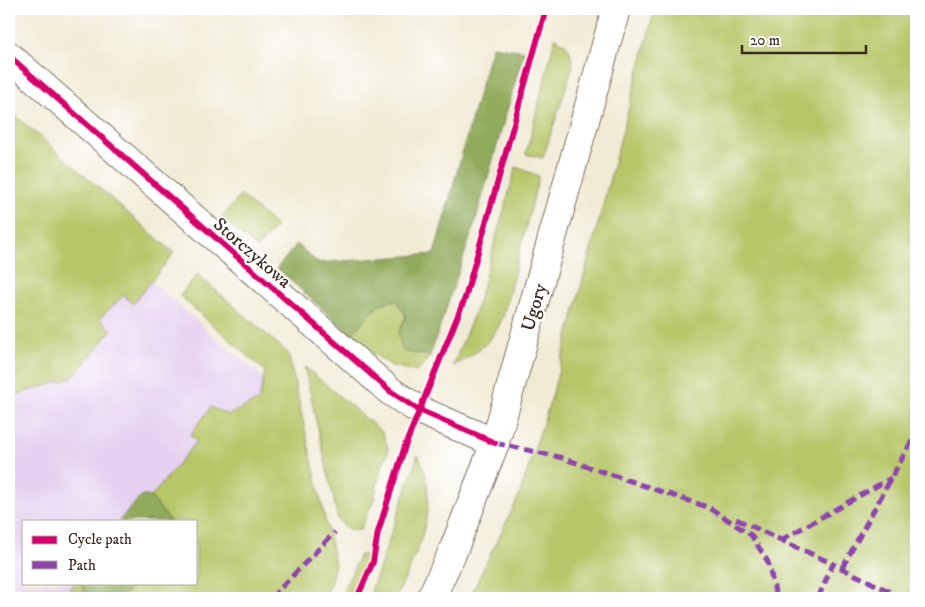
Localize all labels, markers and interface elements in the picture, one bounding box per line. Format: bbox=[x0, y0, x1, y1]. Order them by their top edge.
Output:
scale bar bbox=[742, 22, 866, 54]
text: 20 m bbox=[750, 31, 780, 50]
street label: Storczykowa bbox=[208, 213, 296, 293]
street label: Ugory bbox=[517, 280, 552, 334]
legend bbox=[22, 520, 198, 584]
text: Cycle path bbox=[68, 530, 132, 549]
text: Path bbox=[68, 556, 96, 575]

